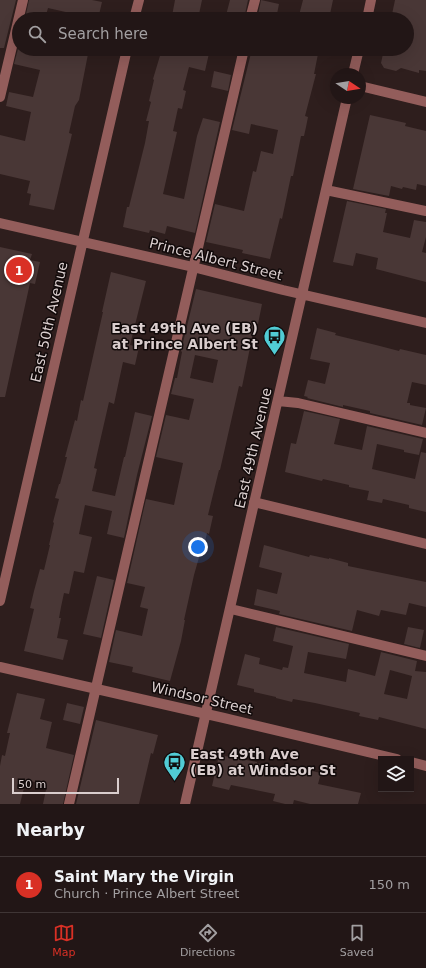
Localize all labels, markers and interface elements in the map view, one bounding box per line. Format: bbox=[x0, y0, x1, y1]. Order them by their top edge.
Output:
search box bbox=[12, 12, 414, 56]
icon: search bbox=[26, 23, 48, 45]
text: Search here bbox=[58, 25, 148, 43]
north arrow bbox=[330, 68, 366, 104]
street label: Prince Albert Street bbox=[148, 235, 285, 283]
pin: 1 bbox=[6, 255, 32, 285]
street label: East 50th Avenue bbox=[27, 260, 71, 384]
place label: East 49th Ave (EB) at Prince Albert St bbox=[111, 320, 258, 352]
bus stop icon: East 49th Ave (EB) at Prince Albert St bbox=[261, 323, 287, 356]
street label: East 49th Avenue bbox=[231, 386, 275, 510]
your location bbox=[188, 537, 208, 557]
street label: Windsor Street bbox=[150, 679, 255, 718]
place label: East 49th Ave (EB) at Windsor St bbox=[190, 746, 336, 778]
bus stop icon: East 49th Ave (EB) at Windsor St bbox=[162, 749, 188, 782]
map controls bbox=[378, 756, 414, 792]
button: layers bbox=[378, 756, 414, 792]
scale bar bbox=[12, 776, 119, 795]
text: 50 m bbox=[18, 778, 46, 791]
text: Nearby bbox=[16, 820, 85, 840]
text: Saint Mary the Virgin bbox=[54, 868, 234, 886]
text: 1 bbox=[24, 877, 34, 892]
text: 150 m bbox=[368, 877, 410, 892]
text: Church · Prince Albert Street bbox=[54, 886, 239, 901]
tab: Map bbox=[52, 922, 75, 959]
tab: Directions bbox=[180, 922, 235, 959]
tab: Saved bbox=[340, 922, 374, 959]

